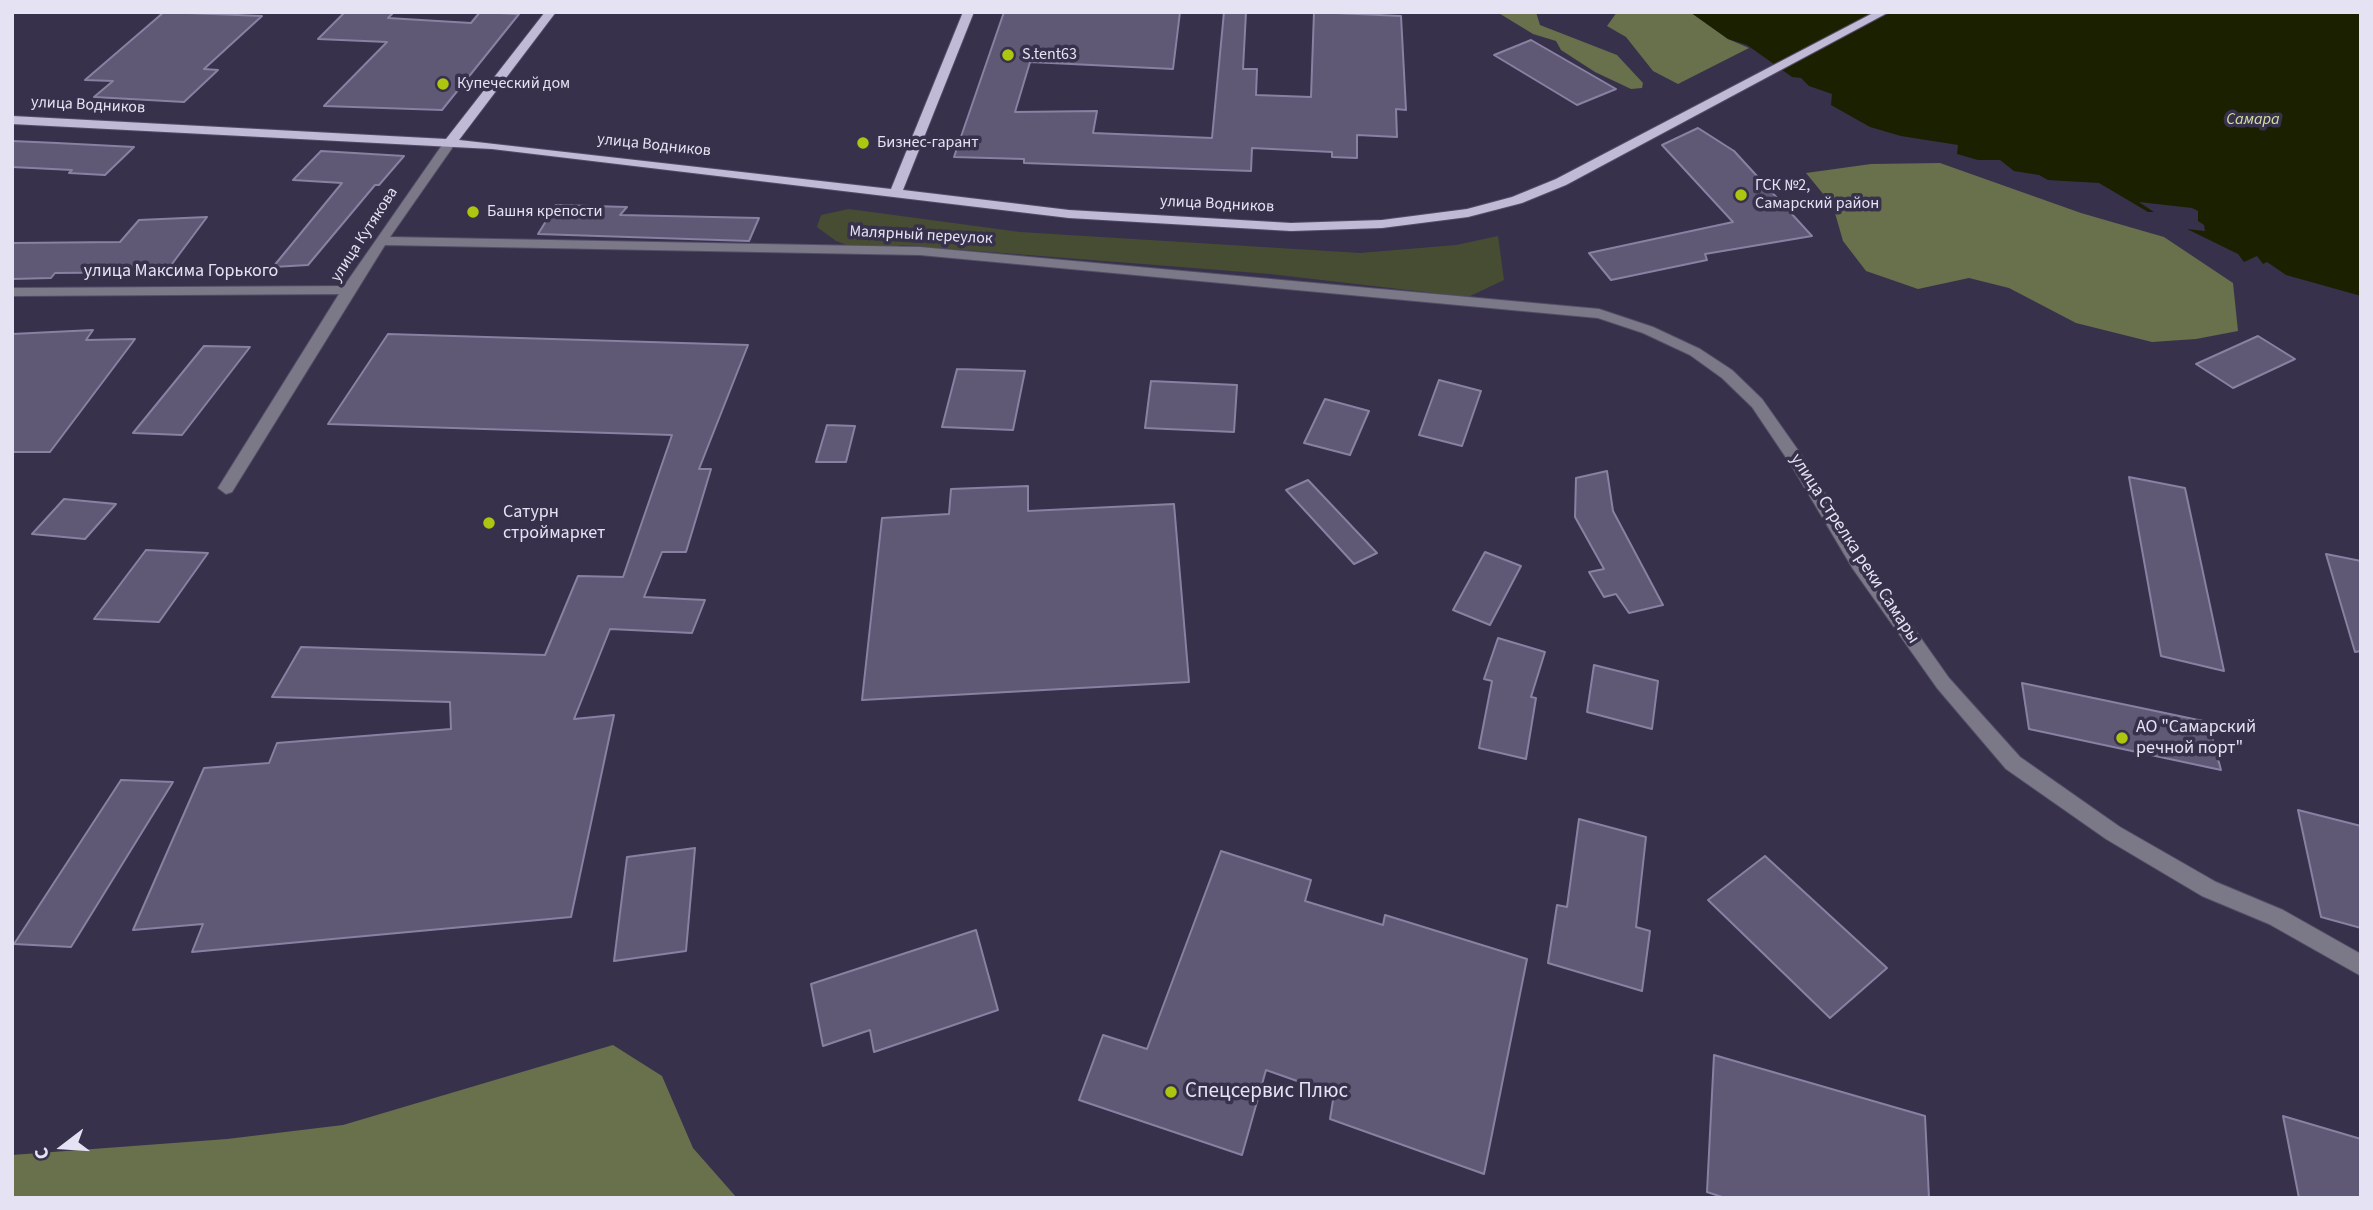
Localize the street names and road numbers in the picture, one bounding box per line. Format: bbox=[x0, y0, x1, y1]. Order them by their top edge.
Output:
street label: улица Водников bbox=[30, 93, 146, 119]
street label: улица Водников bbox=[596, 130, 712, 162]
street label: улица Кутякова bbox=[327, 184, 403, 286]
street label: улица Водников bbox=[1159, 192, 1275, 218]
street label: Малярный переулок bbox=[849, 223, 993, 249]
street label: улица Максима Горького bbox=[84, 261, 278, 283]
street label: улица Стрелка реки Самары bbox=[1784, 450, 1924, 648]

